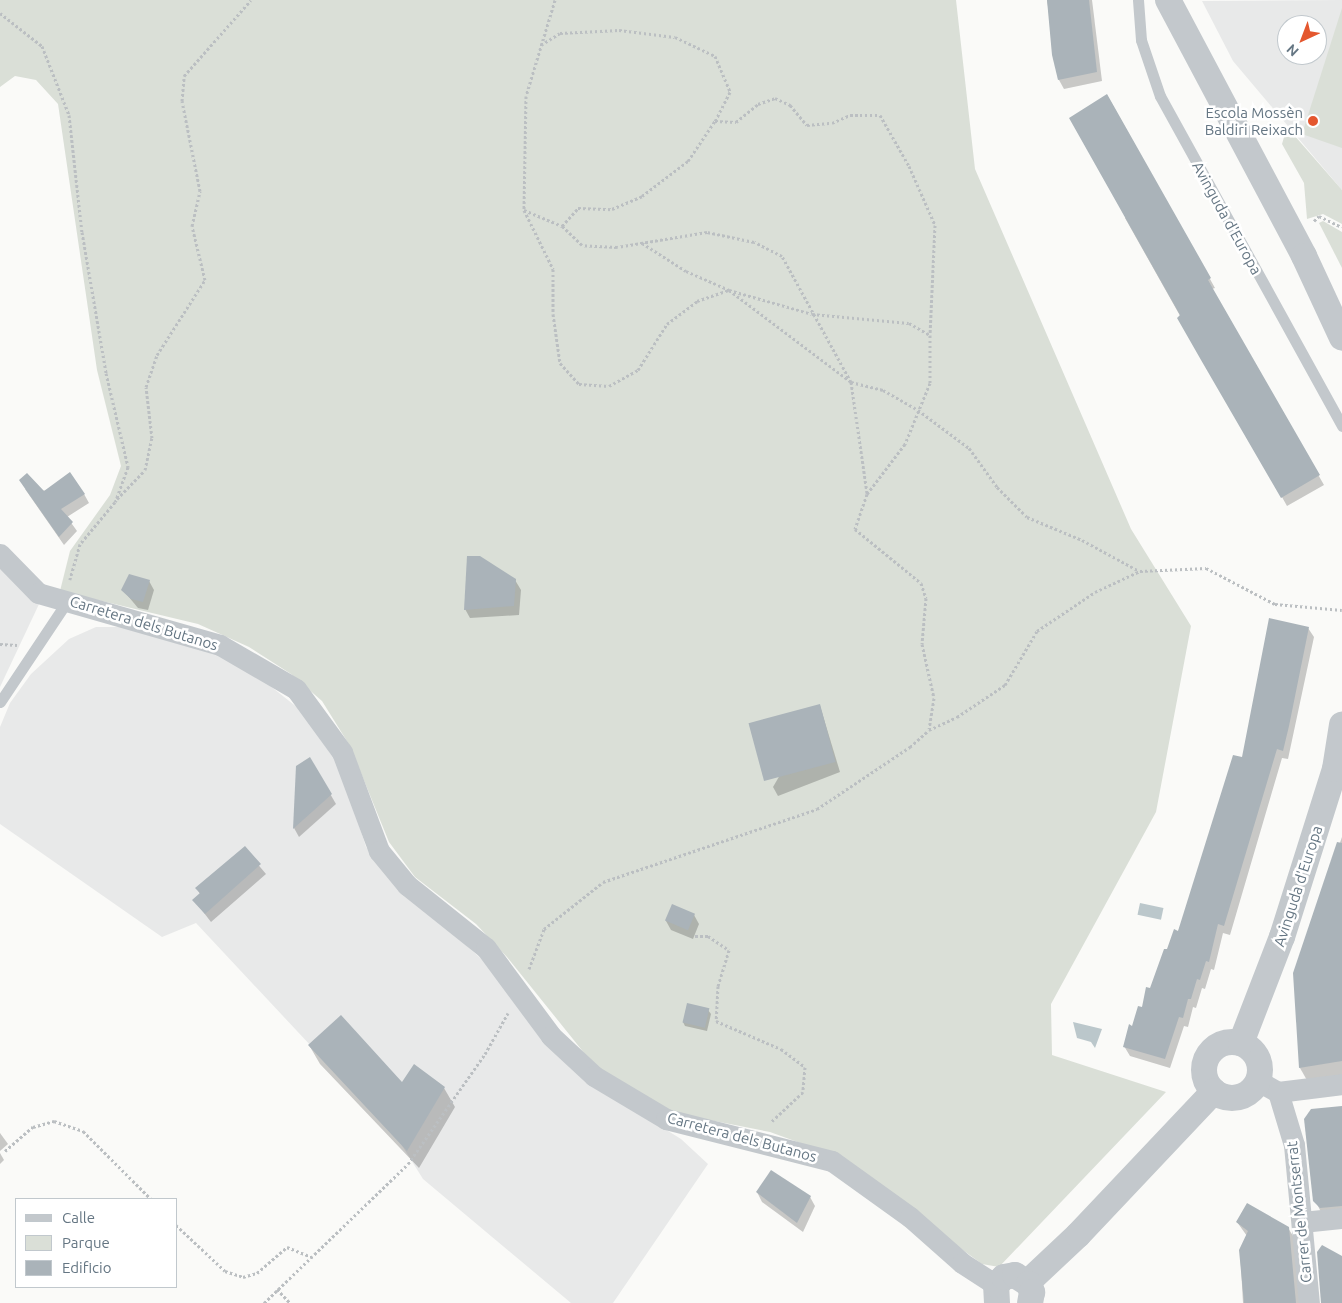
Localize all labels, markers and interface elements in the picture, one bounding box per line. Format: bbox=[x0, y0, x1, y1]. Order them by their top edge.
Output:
north arrow bbox=[1277, 15, 1327, 65]
text: N bbox=[1283, 41, 1302, 60]
place label: Escola Mossèn Baldiri Reixach bbox=[1205, 103, 1303, 138]
marker: Escola Mossèn Baldiri Reixach bbox=[1307, 115, 1319, 127]
street label: Avinguda d'Europa bbox=[1188, 158, 1266, 278]
street label: Carretera dels Butanos bbox=[68, 592, 220, 654]
street label: Avinguda d'Europa bbox=[1270, 823, 1326, 949]
street label: Carretera dels Butanos bbox=[665, 1108, 819, 1166]
street label: Carrer de Montserrat bbox=[1283, 1140, 1315, 1284]
legend bbox=[15, 1198, 178, 1288]
text: Calle bbox=[62, 1209, 95, 1226]
text: Parque bbox=[62, 1234, 110, 1251]
text: Edificio bbox=[62, 1259, 111, 1276]

